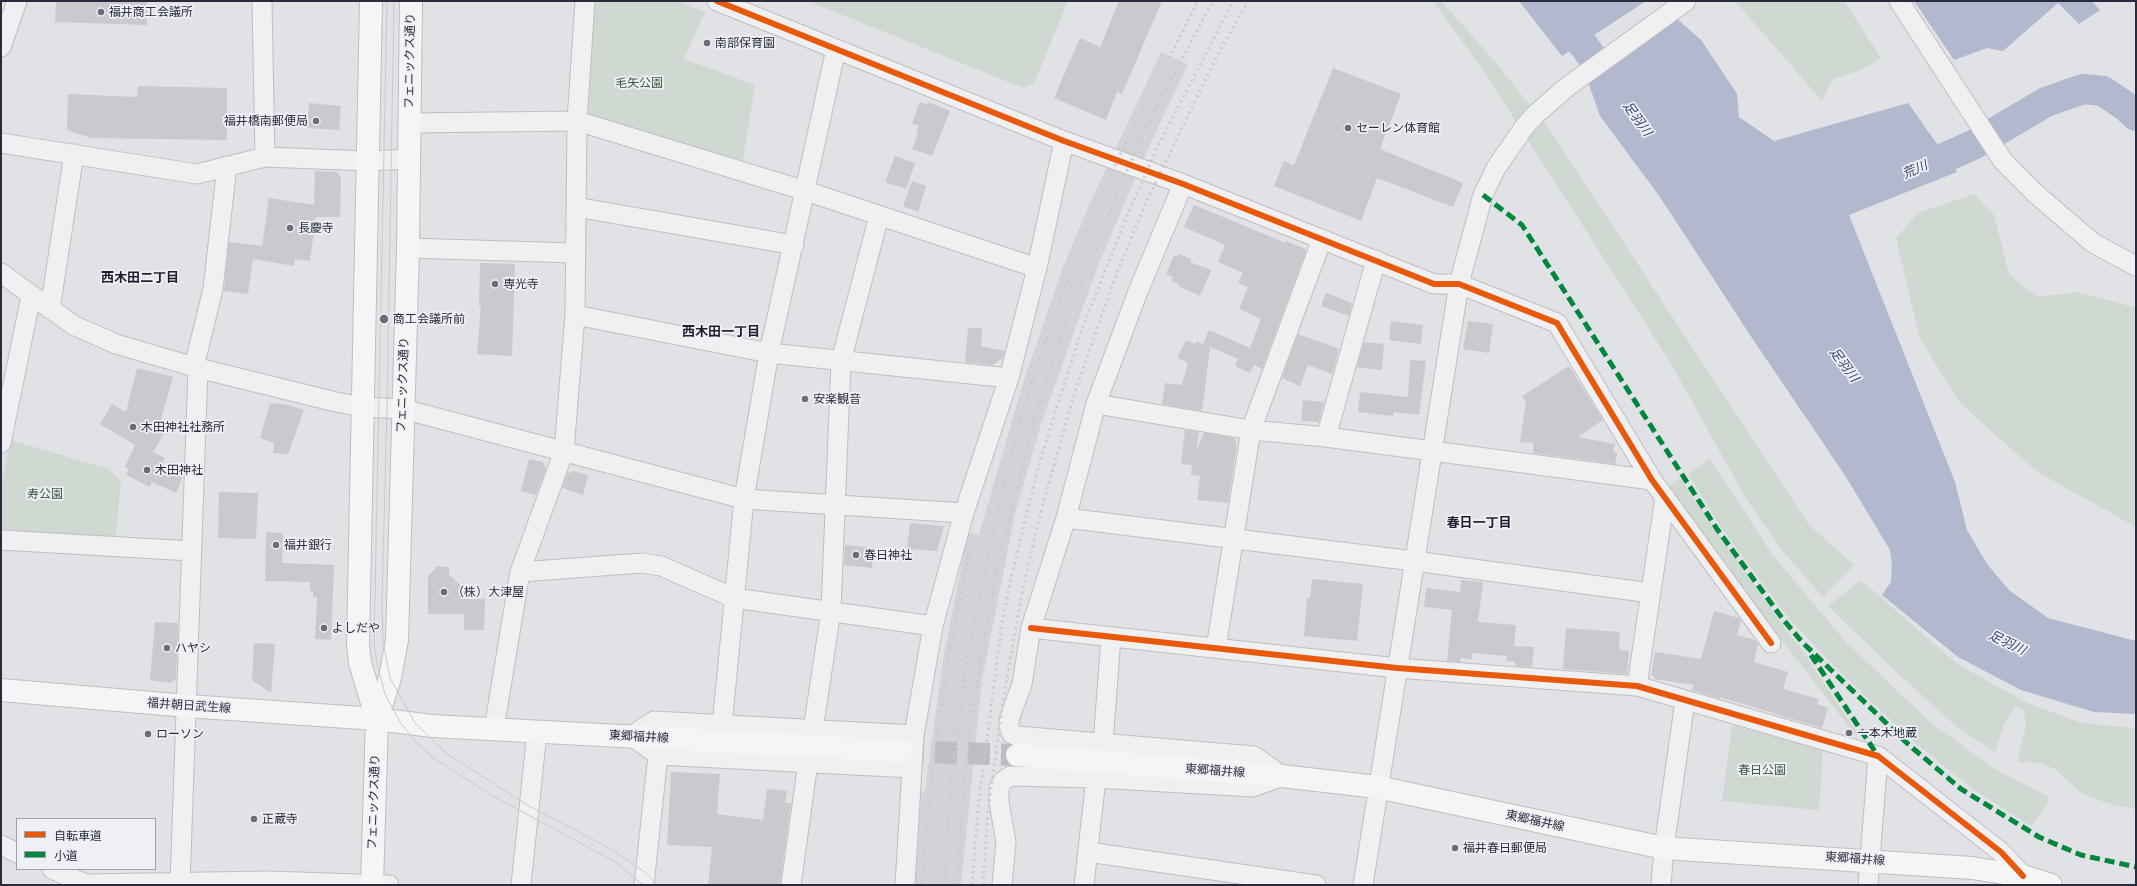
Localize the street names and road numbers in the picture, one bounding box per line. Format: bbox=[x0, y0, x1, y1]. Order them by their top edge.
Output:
street label: フェニックス通り bbox=[402, 13, 418, 109]
street label: フェニックス通り bbox=[394, 337, 412, 433]
street label: 福井朝日武生線 bbox=[147, 696, 231, 716]
street label: 東郷福井線 bbox=[609, 728, 669, 746]
street label: フェニックス通り bbox=[365, 754, 383, 850]
street label: 東郷福井線 bbox=[1185, 762, 1245, 780]
street label: 東郷福井線 bbox=[1504, 808, 1566, 834]
street label: 東郷福井線 bbox=[1825, 850, 1885, 868]

